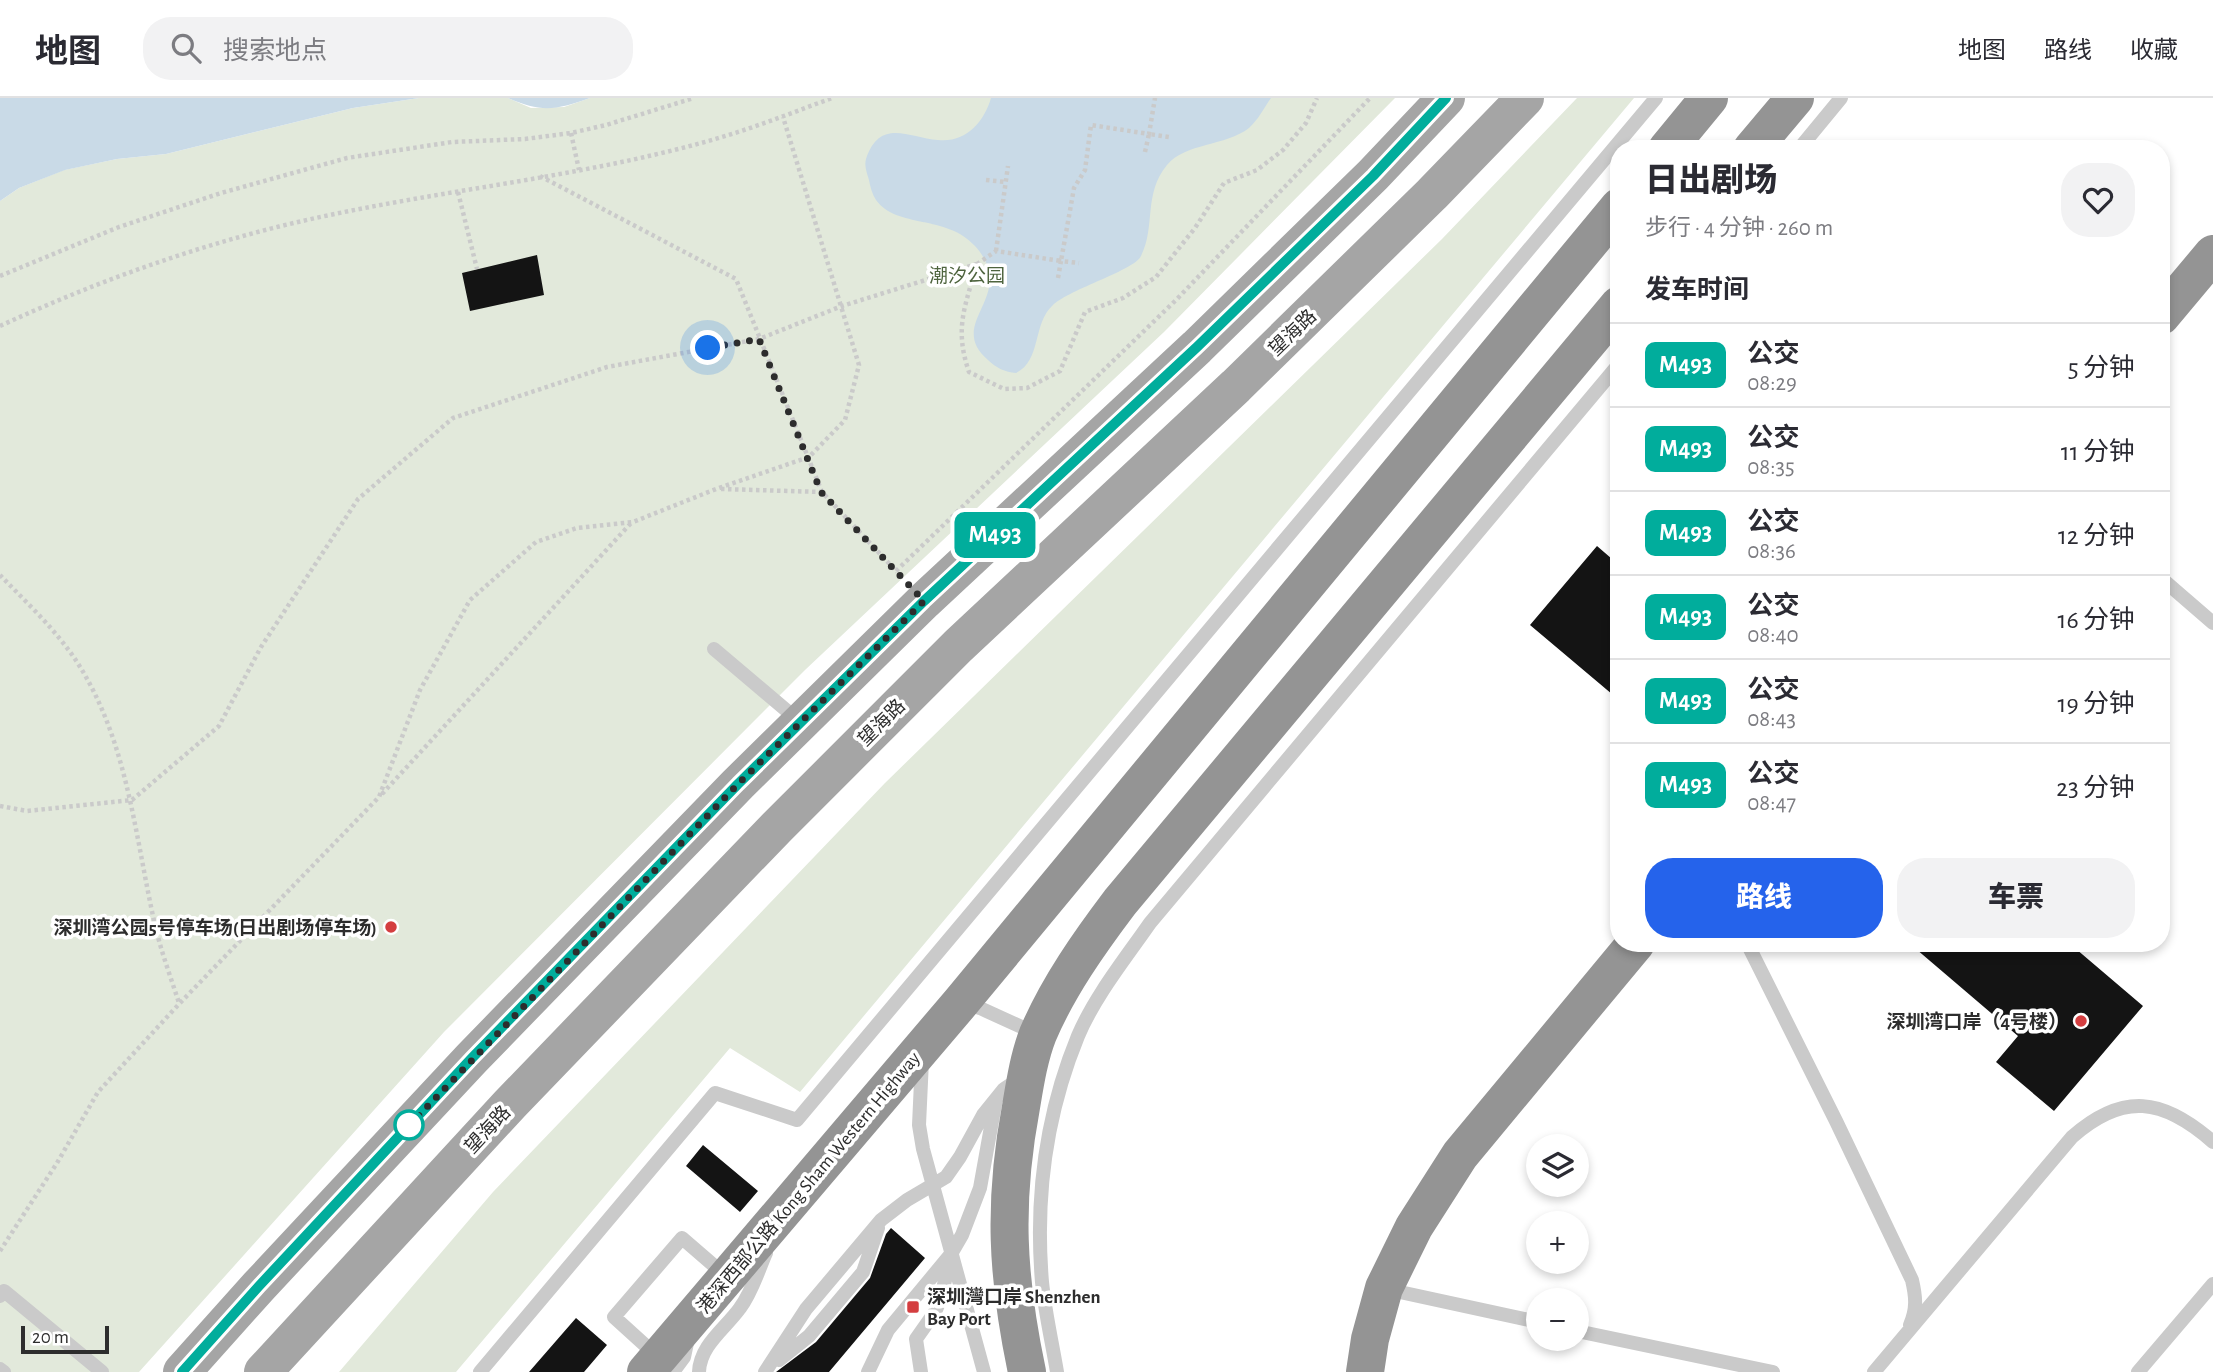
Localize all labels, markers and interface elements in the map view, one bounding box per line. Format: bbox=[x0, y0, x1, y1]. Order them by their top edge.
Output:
search box bbox=[143, 17, 633, 80]
icon: search bbox=[167, 29, 205, 67]
text: 地图 bbox=[35, 36, 101, 69]
text: 搜索地点 bbox=[223, 38, 327, 64]
text: 地图 bbox=[1958, 39, 2006, 63]
text: 路线 bbox=[2044, 39, 2092, 63]
text: 收藏 bbox=[2130, 39, 2178, 63]
button: heart bbox=[2061, 163, 2135, 237]
text: 日出剧场 bbox=[1645, 165, 1777, 198]
text: 步行 · 4 分钟 · 260 m bbox=[1645, 217, 1833, 240]
park label: 潮汐公园 bbox=[929, 265, 1005, 286]
text: 发车时间 bbox=[1645, 277, 1749, 303]
street label: 望海路 bbox=[1265, 305, 1320, 360]
your location bbox=[690, 330, 725, 365]
text: 公交 bbox=[1747, 341, 1799, 367]
text: M493 bbox=[1659, 353, 1712, 377]
text: 5 分钟 bbox=[2068, 355, 2135, 381]
text: 08:29 bbox=[1747, 372, 1797, 395]
text: 公交 bbox=[1747, 425, 1799, 451]
text: M493 bbox=[1659, 437, 1712, 461]
text: 11 分钟 bbox=[2061, 439, 2135, 465]
text: 08:35 bbox=[1747, 456, 1795, 479]
text: 公交 bbox=[1747, 509, 1799, 535]
line badge: M493 bbox=[946, 512, 1044, 558]
text: M493 bbox=[1659, 521, 1712, 545]
text: M493 bbox=[968, 523, 1022, 547]
text: 12 分钟 bbox=[2058, 523, 2135, 549]
text: 08:36 bbox=[1747, 540, 1796, 563]
text: 公交 bbox=[1747, 593, 1799, 619]
text: M493 bbox=[1659, 605, 1712, 629]
text: 16 分钟 bbox=[2058, 607, 2135, 633]
text: 08:40 bbox=[1747, 624, 1799, 647]
text: 公交 bbox=[1747, 677, 1799, 703]
text: M493 bbox=[1659, 689, 1712, 713]
text: 19 分钟 bbox=[2058, 691, 2135, 717]
street label: 望海路 bbox=[854, 695, 909, 750]
text: 08:43 bbox=[1747, 708, 1796, 731]
text: 公交 bbox=[1747, 761, 1799, 787]
text: M493 bbox=[1659, 773, 1712, 797]
text: 23 分钟 bbox=[2056, 775, 2135, 801]
text: 08:47 bbox=[1747, 792, 1796, 815]
button: 路线 bbox=[1645, 858, 1883, 938]
button: 车票 bbox=[1897, 858, 2135, 938]
place label: 深圳湾公园5号停车场(日出剧场停车场) bbox=[53, 917, 377, 938]
marker: 深圳湾公园5号停车场(日出剧场停车场) bbox=[383, 919, 399, 935]
place label: 深圳湾口岸（4号楼） bbox=[1886, 1011, 2067, 1032]
marker: 深圳湾口岸（4号楼） bbox=[2073, 1013, 2089, 1029]
street label: 港深西部公路 Kong Sham Western Highway bbox=[693, 1047, 924, 1317]
street label: 望海路 bbox=[460, 1101, 514, 1157]
unlabelled marker bbox=[394, 1110, 424, 1140]
map controls bbox=[1526, 1134, 1589, 1351]
button: layers bbox=[1526, 1134, 1589, 1197]
button: + bbox=[1526, 1211, 1589, 1274]
place label: 深圳灣口岸 Shenzhen Bay Port bbox=[927, 1286, 1101, 1329]
button: − bbox=[1526, 1288, 1589, 1351]
marker: 深圳灣口岸 Shenzhen Bay Port bbox=[905, 1299, 921, 1315]
scale bar bbox=[21, 1323, 108, 1355]
text: 20 m bbox=[32, 1328, 69, 1347]

